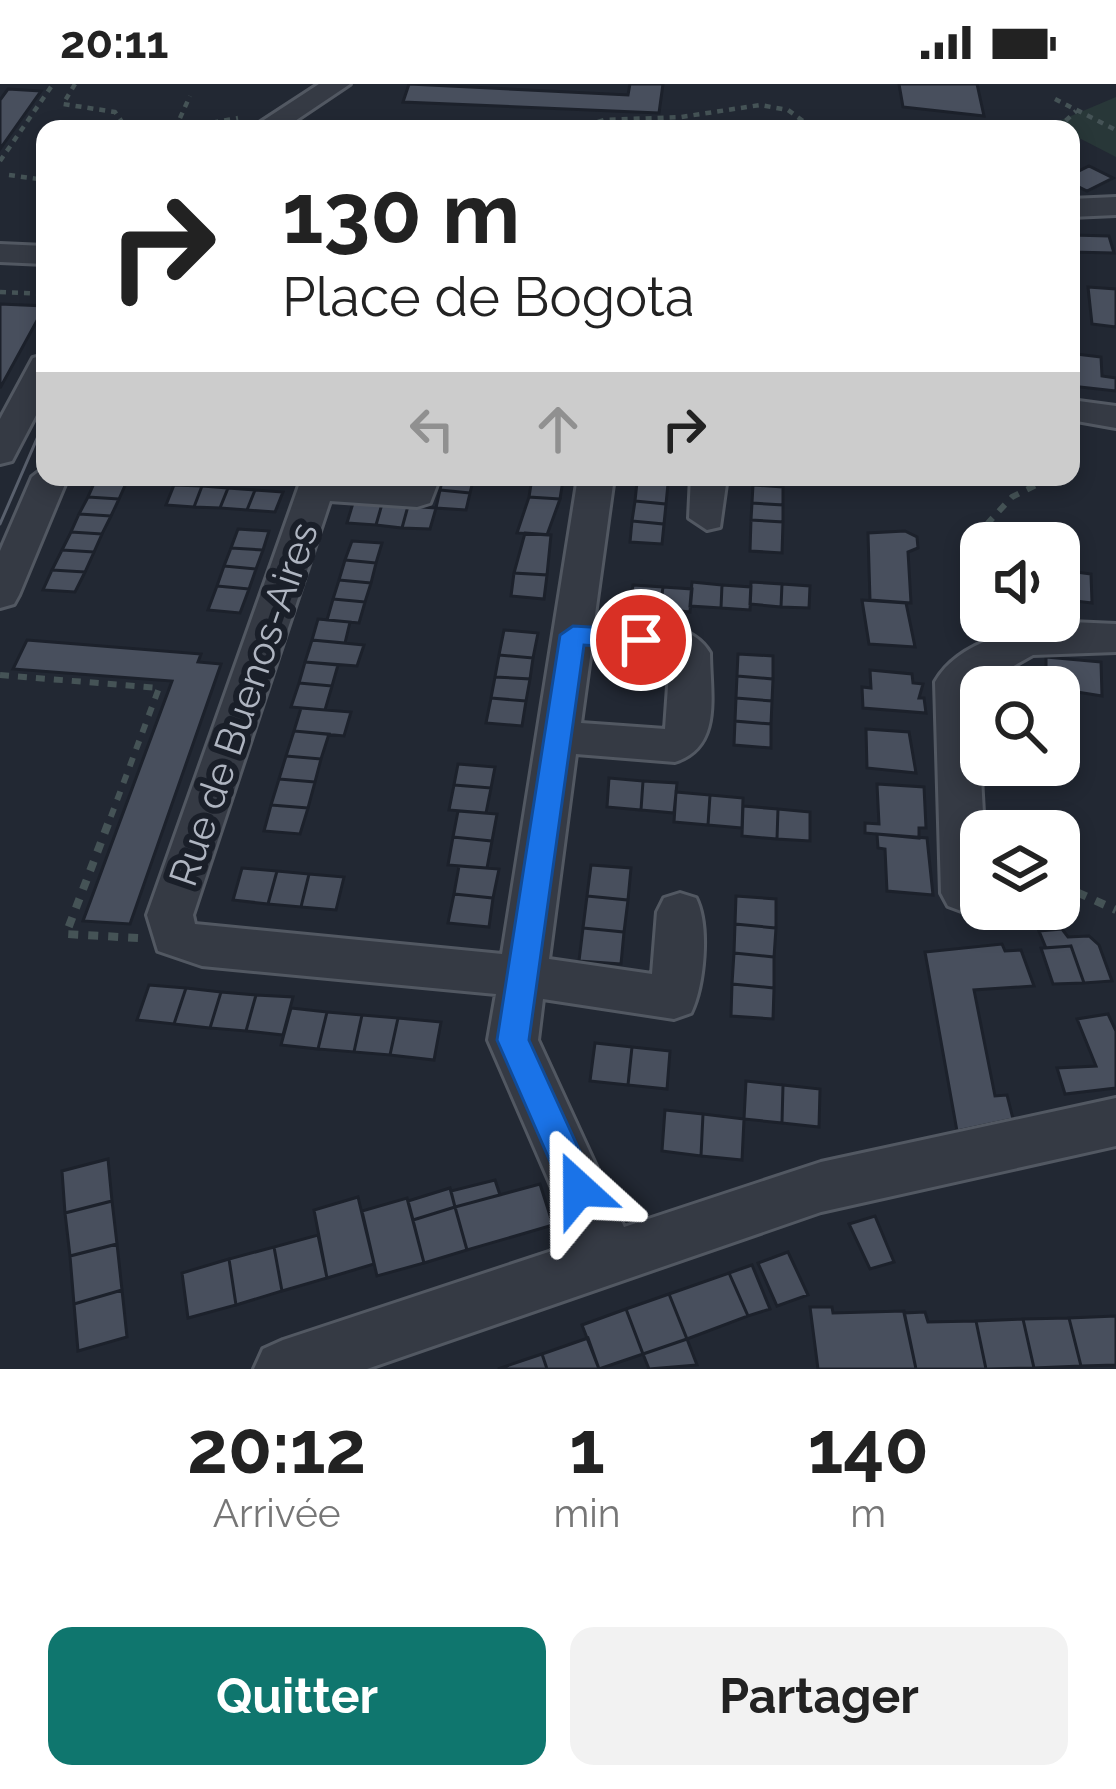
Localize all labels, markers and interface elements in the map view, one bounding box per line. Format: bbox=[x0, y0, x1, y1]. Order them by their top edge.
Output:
text: 20:11 bbox=[60, 16, 169, 69]
text: 130 m bbox=[282, 164, 520, 263]
icon: right bbox=[84, 168, 240, 324]
text: Place de Bogota bbox=[282, 265, 694, 329]
icon: left bbox=[399, 396, 465, 462]
icon: ahead bbox=[525, 396, 591, 462]
icon: right bbox=[651, 396, 717, 462]
street label: Rue de Buenos-Aires bbox=[159, 516, 327, 892]
map controls bbox=[960, 522, 1080, 930]
button: sound bbox=[960, 522, 1080, 642]
pin bbox=[590, 589, 692, 691]
icon: arrive bbox=[608, 607, 674, 673]
button: search bbox=[960, 666, 1080, 786]
button: layers bbox=[960, 810, 1080, 930]
position arrow bbox=[516, 1126, 642, 1252]
text: 20:12 bbox=[187, 1405, 366, 1490]
text: 1 bbox=[569, 1405, 605, 1490]
text: 140 bbox=[808, 1405, 929, 1490]
text: Arrivée bbox=[213, 1490, 341, 1536]
text: min bbox=[553, 1490, 620, 1536]
text: m bbox=[850, 1490, 886, 1536]
button: Quitter bbox=[48, 1627, 546, 1765]
button: Partager bbox=[570, 1627, 1068, 1765]

